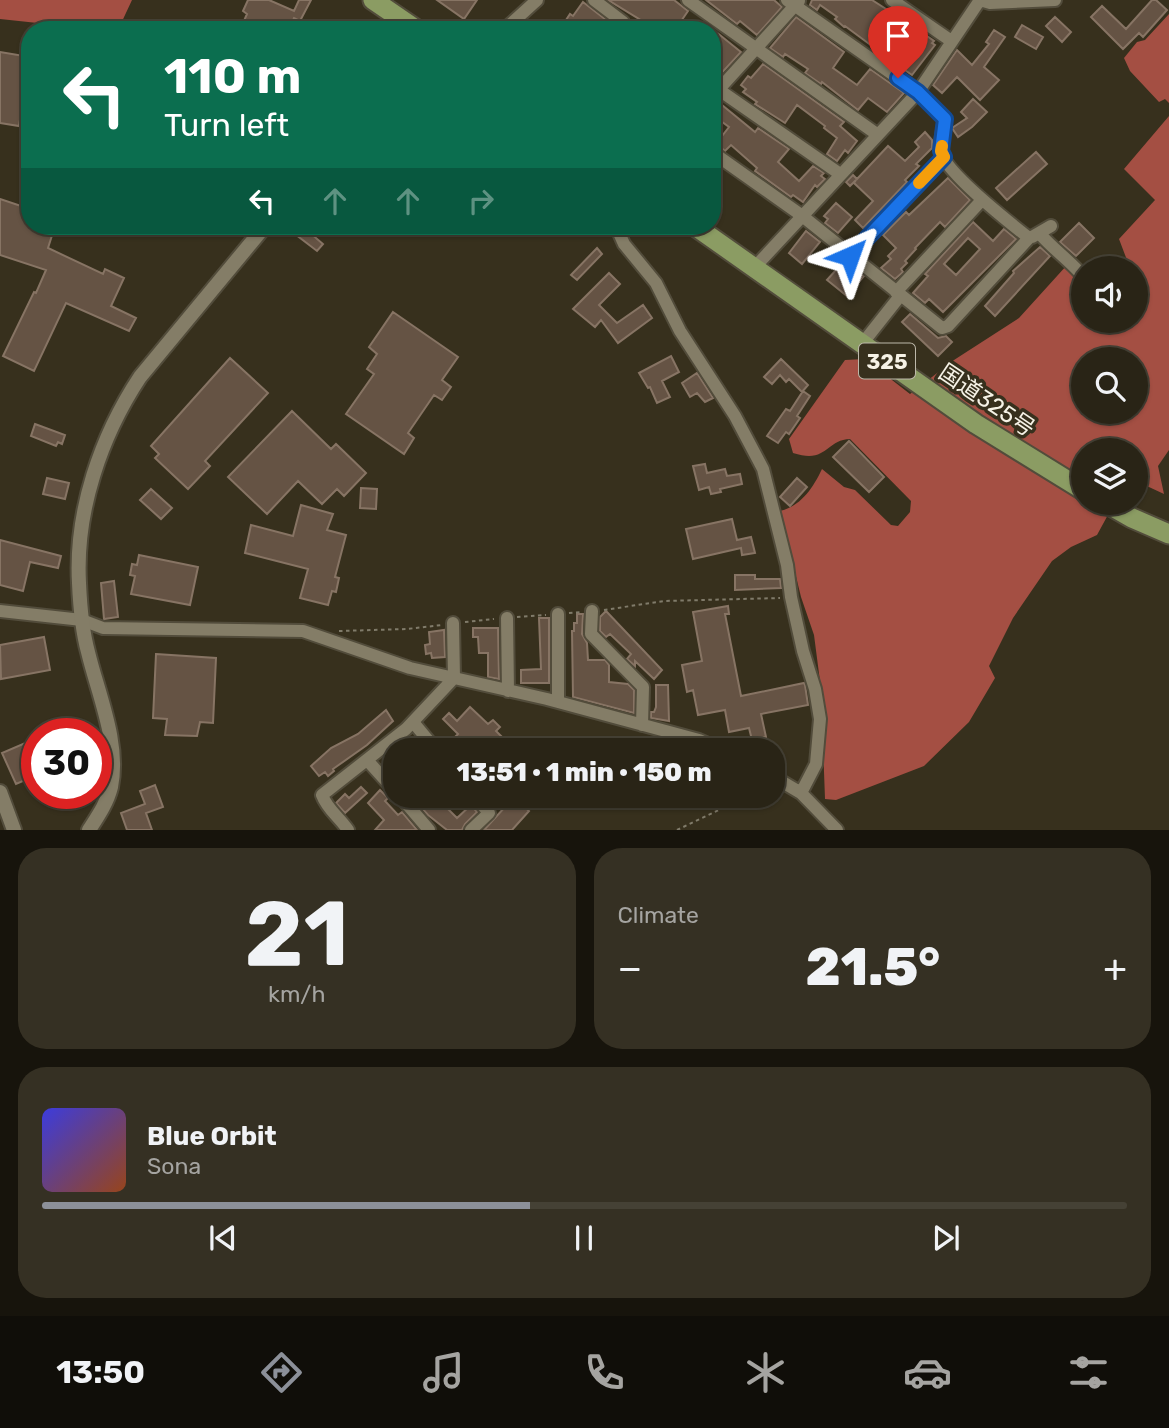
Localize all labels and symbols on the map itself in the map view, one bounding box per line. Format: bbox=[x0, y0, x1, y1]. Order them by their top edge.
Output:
pin bbox=[868, 6, 928, 78]
position arrow bbox=[813, 219, 887, 293]
road number: 325 bbox=[859, 344, 915, 378]
street label: 国道325号 bbox=[934, 358, 1040, 442]
speed limit sign: 30 bbox=[21, 718, 112, 809]

